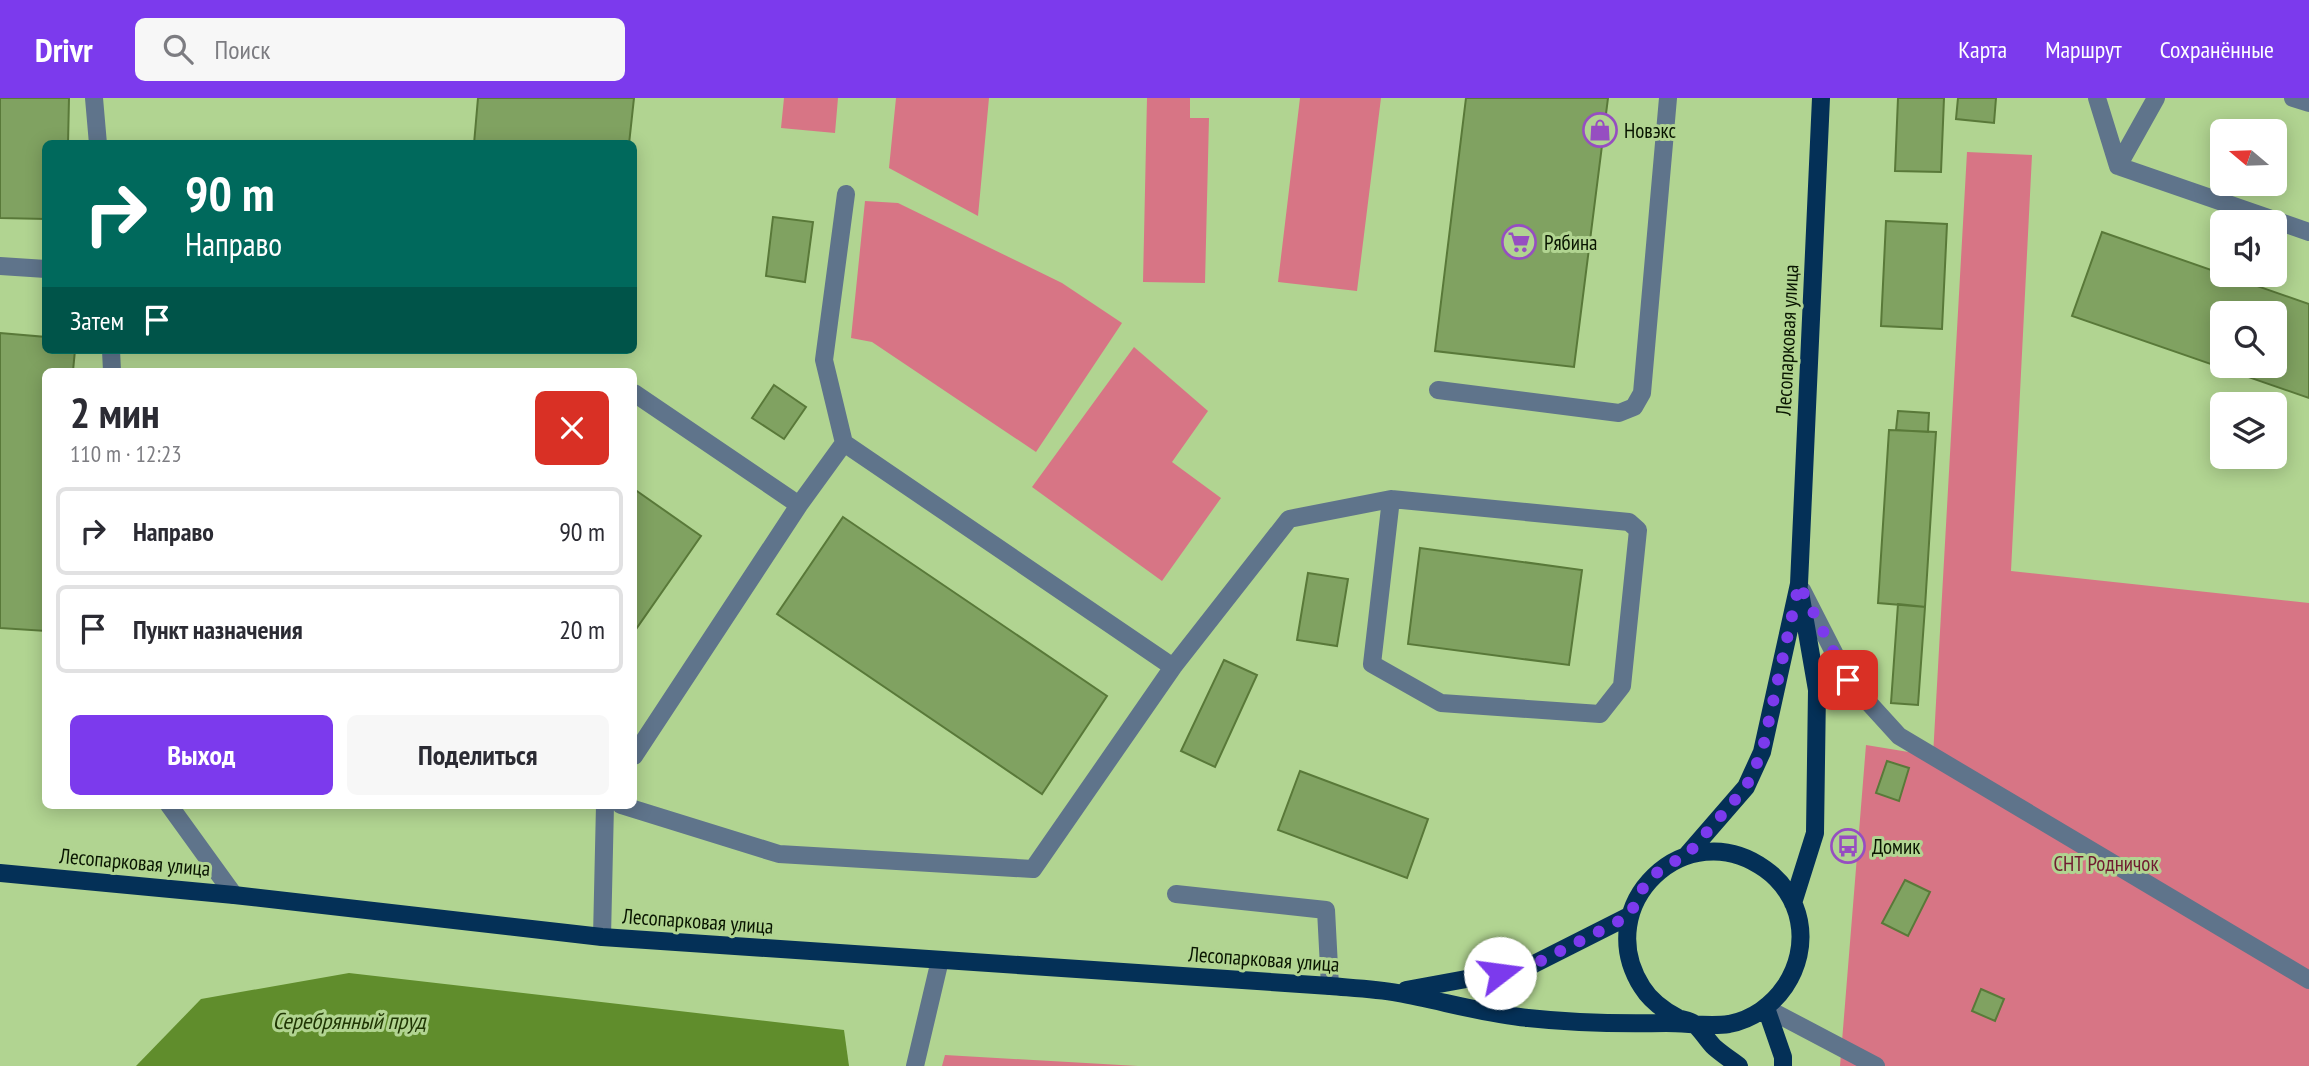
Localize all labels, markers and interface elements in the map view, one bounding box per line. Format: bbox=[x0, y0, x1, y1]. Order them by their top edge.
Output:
search box bbox=[135, 18, 625, 81]
text: Drivr bbox=[35, 28, 93, 71]
icon: search bbox=[159, 30, 197, 68]
text: Поиск bbox=[215, 33, 270, 66]
text: Карта bbox=[1958, 34, 2007, 65]
text: Маршрут bbox=[2045, 34, 2122, 65]
text: Сохранённые bbox=[2160, 34, 2274, 65]
shop icon: Новэкс bbox=[1581, 111, 1619, 149]
place label: Новэкс bbox=[1624, 117, 1677, 144]
north arrow bbox=[2210, 119, 2287, 196]
map controls bbox=[2210, 119, 2287, 469]
text: 90 m bbox=[185, 161, 274, 225]
icon: right bbox=[70, 168, 161, 259]
button: sound bbox=[2210, 210, 2287, 287]
text: Направо bbox=[185, 223, 282, 265]
supermarket icon: Рябина bbox=[1500, 223, 1538, 261]
place label: Рябина bbox=[1544, 229, 1597, 256]
street label: Лесопарковая улица bbox=[1770, 264, 1804, 417]
icon: arrive bbox=[138, 301, 176, 339]
button: search bbox=[2210, 301, 2287, 378]
text: Затем bbox=[70, 304, 124, 337]
text: 2 мин bbox=[70, 385, 160, 440]
button: close bbox=[535, 391, 609, 465]
button: layers bbox=[2210, 392, 2287, 469]
text: 110 m · 12:23 bbox=[70, 439, 182, 468]
icon: right bbox=[74, 512, 112, 550]
text: Направо bbox=[133, 515, 214, 548]
text: 90 m bbox=[559, 515, 605, 548]
icon: arrive bbox=[74, 610, 112, 648]
text: Пункт назначения bbox=[133, 613, 303, 646]
text: 20 m bbox=[559, 613, 605, 646]
pin bbox=[1818, 650, 1878, 710]
icon: arrive bbox=[1829, 661, 1867, 699]
button: Выход bbox=[70, 715, 333, 795]
button: Поделиться bbox=[347, 715, 609, 795]
bus stop icon: Домик bbox=[1829, 827, 1867, 865]
place label: Домик bbox=[1872, 833, 1920, 860]
street label: Лесопарковая улица bbox=[57, 842, 212, 882]
park label: СНТ Родничок bbox=[2053, 850, 2159, 877]
street label: Лесопарковая улица bbox=[621, 902, 774, 940]
position arrow bbox=[1463, 936, 1537, 1010]
street label: Лесопарковая улица bbox=[1187, 940, 1340, 978]
water label: Серебрянный пруд bbox=[272, 1006, 427, 1035]

